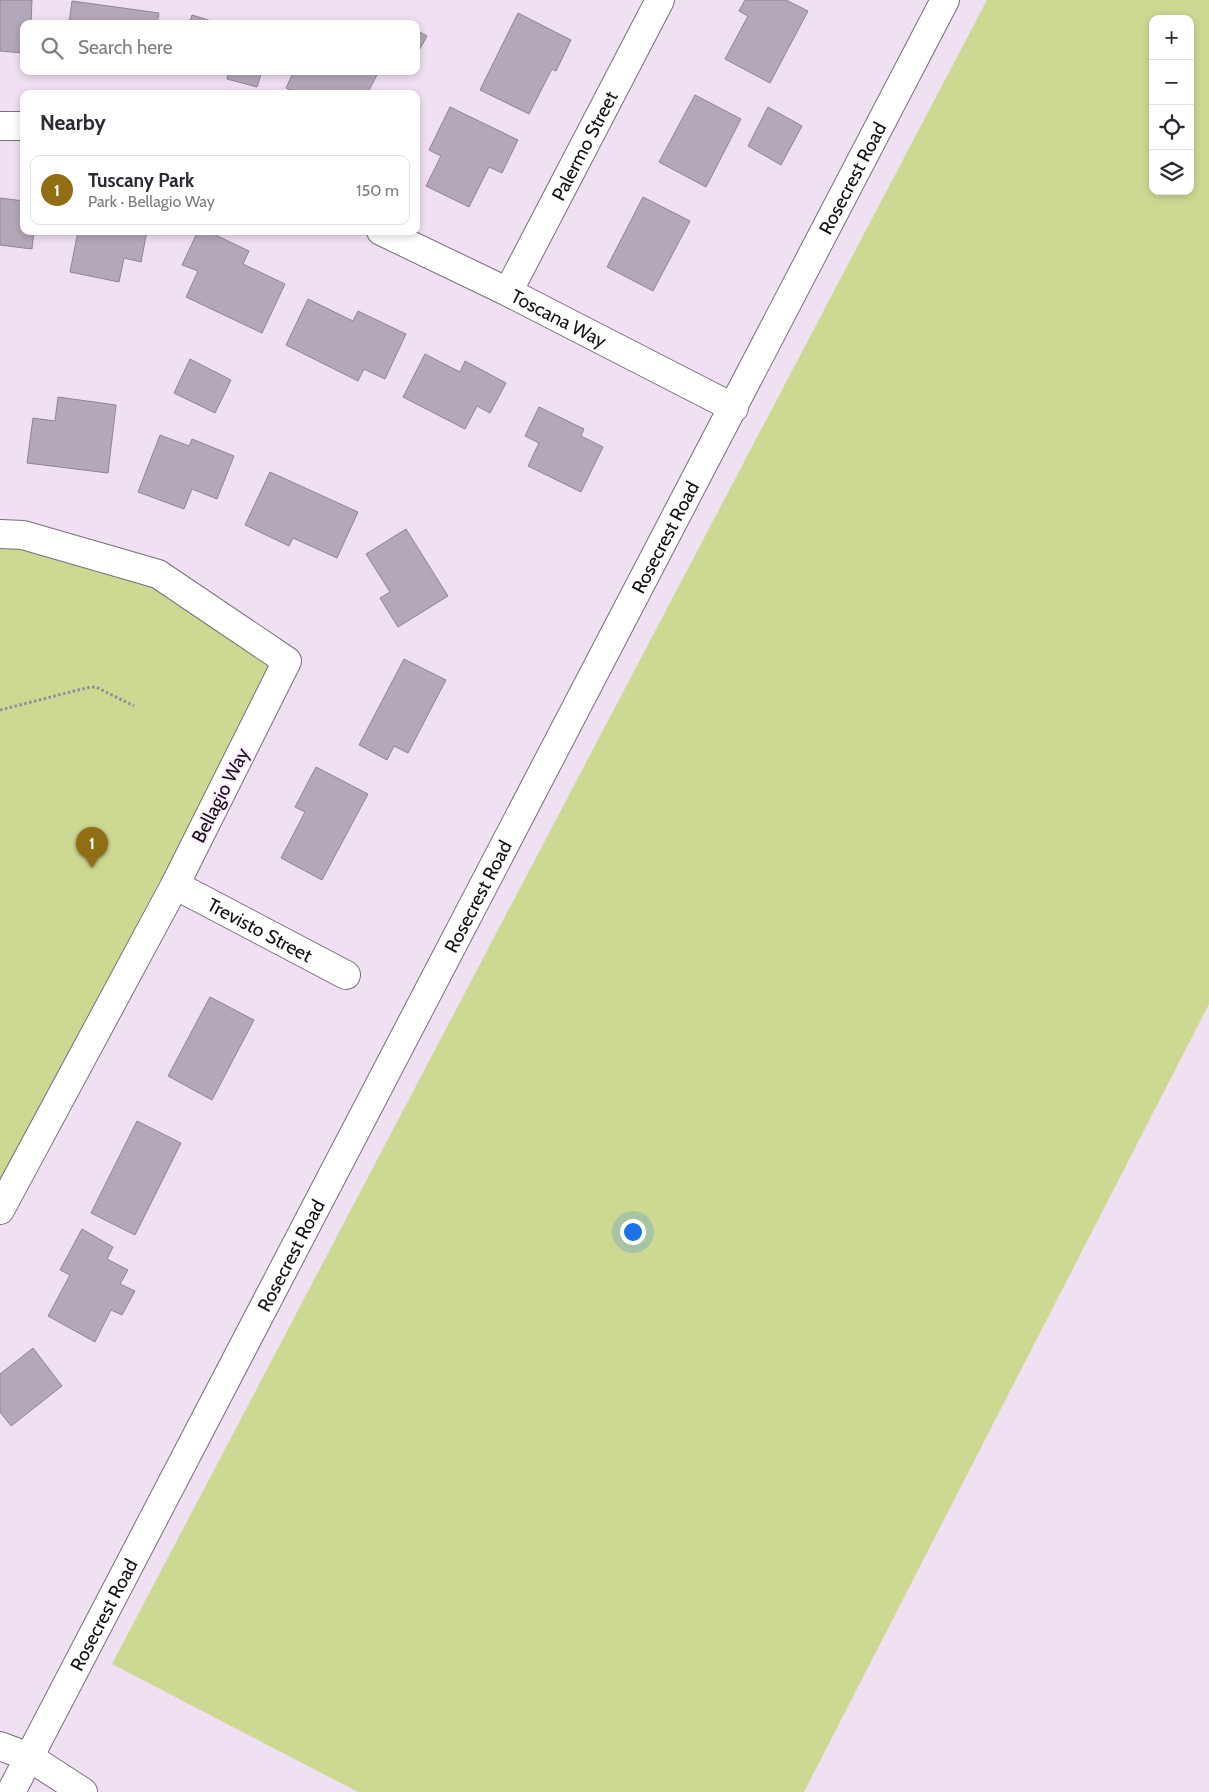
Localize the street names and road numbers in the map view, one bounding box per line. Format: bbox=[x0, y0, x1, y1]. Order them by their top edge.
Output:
street label: Palermo Street bbox=[547, 87, 623, 204]
street label: Rosecrest Road bbox=[814, 118, 891, 238]
street label: Toscana Way bbox=[507, 284, 611, 353]
street label: Rosecrest Road bbox=[627, 478, 704, 597]
street label: Bellagio Way bbox=[187, 744, 254, 846]
street label: Rosecrest Road bbox=[440, 837, 517, 956]
street label: Trevisto Street bbox=[203, 893, 317, 967]
street label: Rosecrest Road bbox=[252, 1196, 330, 1316]
street label: Rosecrest Road bbox=[65, 1555, 143, 1675]

